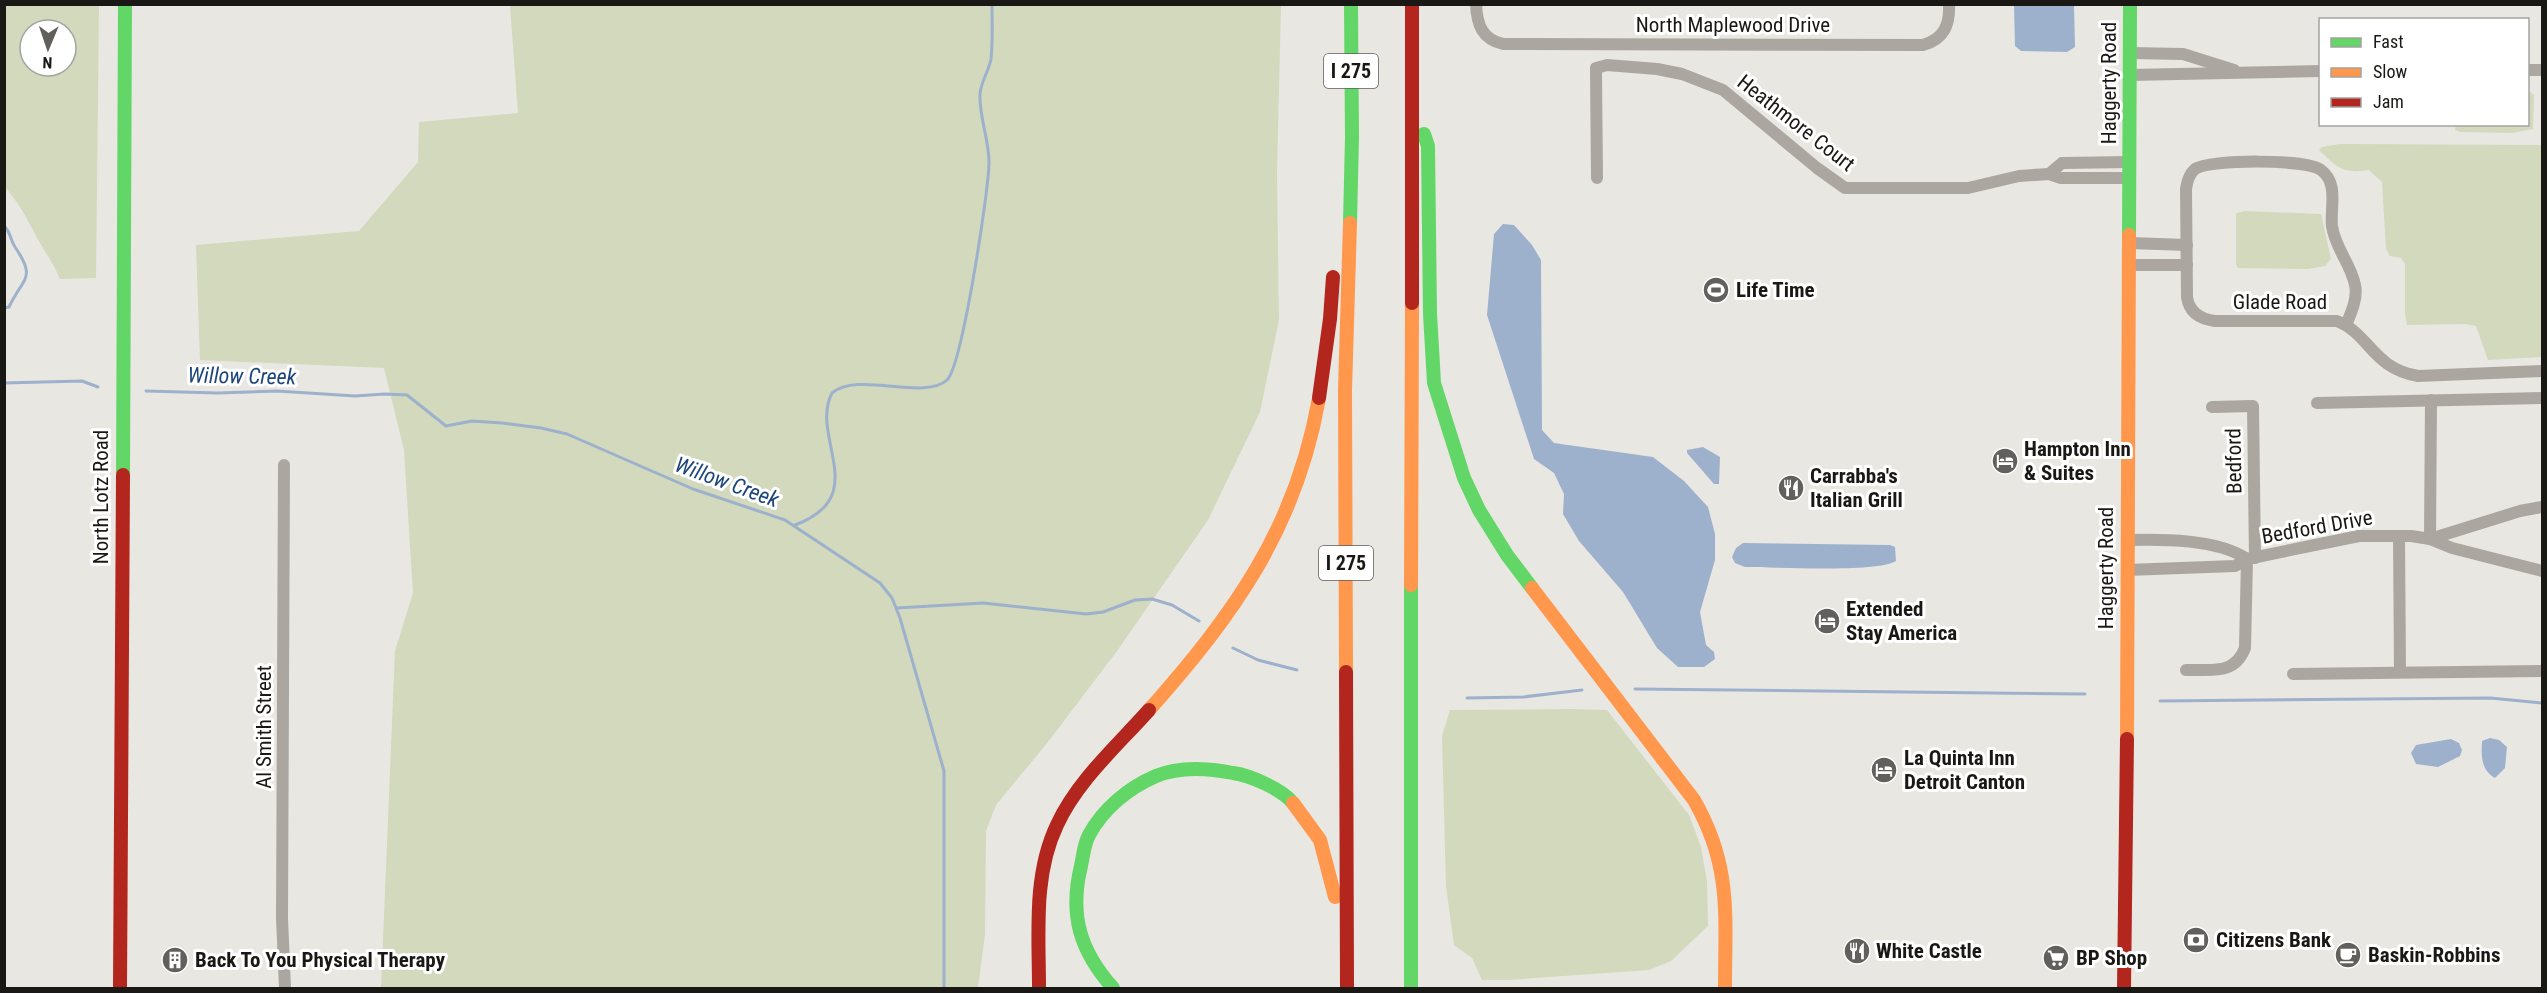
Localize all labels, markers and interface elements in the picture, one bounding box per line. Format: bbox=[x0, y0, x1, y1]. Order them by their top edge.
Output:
street label: North Maplewood Drive bbox=[1636, 13, 1830, 37]
north arrow bbox=[18, 18, 78, 78]
legend bbox=[2319, 18, 2529, 126]
street label: Haggerty Road bbox=[2097, 22, 2121, 144]
text: Fast bbox=[2373, 31, 2404, 52]
text: N bbox=[42, 53, 53, 72]
road number: I 275 bbox=[1324, 54, 1378, 88]
text: Slow bbox=[2373, 61, 2408, 82]
street label: Heathmore Court bbox=[1733, 70, 1859, 176]
text: Jam bbox=[2373, 91, 2404, 112]
sports icon: Life Time bbox=[1701, 275, 1731, 305]
place label: Life Time bbox=[1736, 278, 1815, 302]
street label: Glade Road bbox=[2233, 290, 2327, 314]
water label: Willow Creek bbox=[188, 363, 297, 389]
street label: Bedford bbox=[2221, 428, 2247, 494]
street label: North Lotz Road bbox=[89, 430, 113, 564]
place label: Hampton Inn & Suites bbox=[2024, 437, 2131, 485]
hotel icon: Hampton Inn & Suites bbox=[1990, 446, 2020, 476]
water label: Willow Creek bbox=[672, 452, 783, 512]
place label: Carrabba's Italian Grill bbox=[1810, 464, 1903, 512]
restaurant icon: Carrabba's Italian Grill bbox=[1776, 473, 1806, 503]
street label: Bedford Drive bbox=[2260, 505, 2375, 549]
street label: Haggerty Road bbox=[2094, 507, 2118, 629]
road number: I 275 bbox=[1319, 546, 1373, 580]
place label: Extended Stay America bbox=[1846, 597, 1957, 645]
hotel icon: Extended Stay America bbox=[1812, 606, 1842, 636]
street label: Al Smith Street bbox=[252, 665, 276, 789]
place label: La Quinta Inn Detroit Canton bbox=[1904, 746, 2025, 794]
hotel icon: La Quinta Inn Detroit Canton bbox=[1869, 755, 1899, 785]
bank icon: Citizens Bank bbox=[2181, 925, 2211, 955]
place label: Citizens Bank bbox=[2216, 928, 2332, 952]
restaurant icon: White Castle bbox=[1842, 936, 1872, 966]
place label: White Castle bbox=[1876, 939, 1982, 963]
cafe icon: Baskin-Robbins bbox=[2333, 940, 2363, 970]
supermarket icon: BP Shop bbox=[2041, 943, 2071, 973]
place label: Baskin-Robbins bbox=[2368, 943, 2500, 967]
building icon: Back To You Physical Therapy bbox=[160, 945, 190, 975]
place label: BP Shop bbox=[2076, 946, 2147, 970]
place label: Back To You Physical Therapy bbox=[195, 948, 446, 972]

